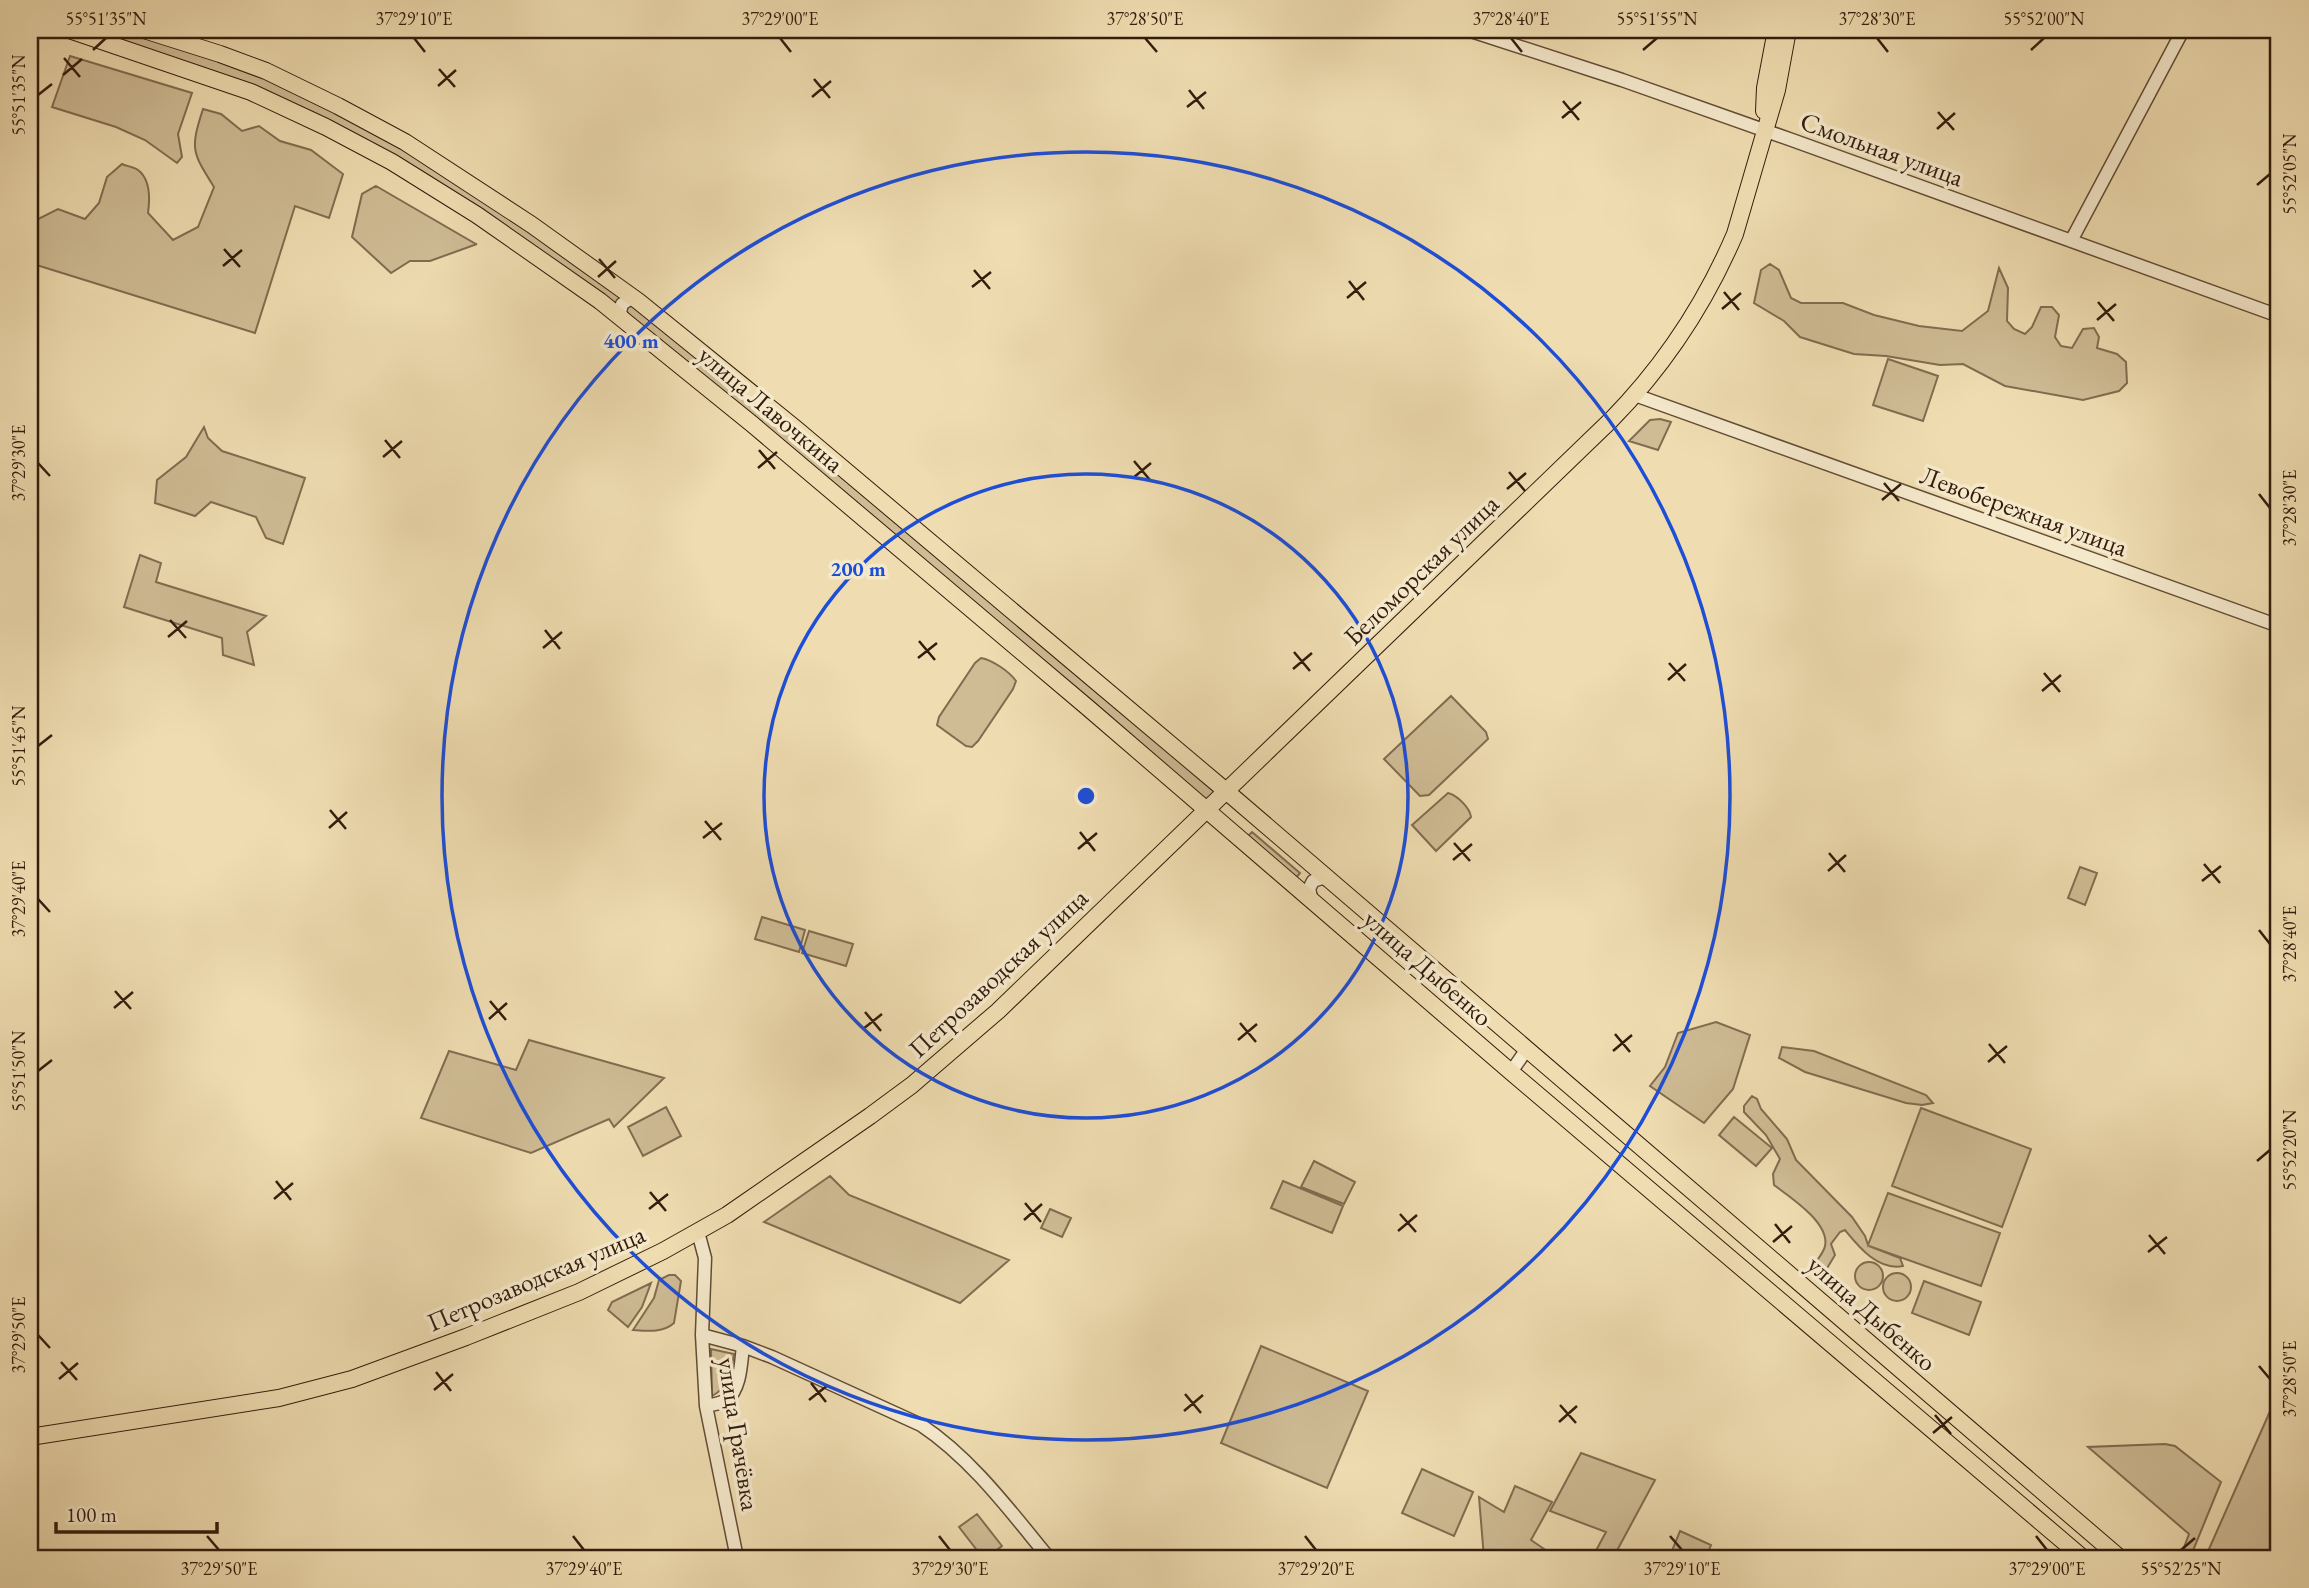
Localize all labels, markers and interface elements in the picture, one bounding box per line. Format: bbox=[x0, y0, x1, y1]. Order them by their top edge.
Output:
text: 55°51'35"N bbox=[66, 7, 147, 30]
text: 37°29'10"E bbox=[376, 7, 452, 30]
text: 37°29'00"E bbox=[742, 7, 818, 30]
text: 37°28'50"E bbox=[1107, 7, 1183, 30]
text: 37°28'40"E bbox=[1473, 7, 1549, 30]
text: 55°51'55"N bbox=[1617, 7, 1698, 30]
text: 37°28'30"E bbox=[1839, 7, 1915, 30]
text: 55°52'00"N bbox=[2004, 7, 2085, 30]
text: 55°51'35"N bbox=[7, 54, 30, 135]
street label: Смольная улица bbox=[1796, 104, 1969, 194]
text: 55°52'05"N bbox=[2278, 133, 2301, 214]
text: 400 m bbox=[603, 327, 659, 354]
street label: улица Лавочкина bbox=[691, 338, 851, 480]
text: 37°29'30"E bbox=[7, 425, 30, 501]
street label: Левобережная улица bbox=[1916, 458, 2133, 564]
text: 37°28'30"E bbox=[2278, 470, 2301, 546]
street label: Беломорская улица bbox=[1336, 487, 1506, 653]
text: 200 m bbox=[830, 555, 886, 582]
text: 55°51'45"N bbox=[7, 705, 30, 786]
centre of rings bbox=[1074, 784, 1098, 808]
text: 37°29'40"E bbox=[7, 861, 30, 937]
street label: Петрозаводская улица bbox=[901, 880, 1096, 1065]
street label: улица Дыбенко bbox=[1356, 902, 1500, 1034]
text: 37°28'40"E bbox=[2278, 906, 2301, 982]
text: 55°51'50"N bbox=[7, 1030, 30, 1111]
text: 55°52'20"N bbox=[2278, 1109, 2301, 1190]
street label: Петрозаводская улица bbox=[422, 1216, 651, 1339]
street label: улица Дыбенко bbox=[1800, 1247, 1944, 1379]
text: 37°29'50"E bbox=[7, 1297, 30, 1373]
text: 37°28'50"E bbox=[2278, 1341, 2301, 1417]
street label: улица Грачёвка bbox=[710, 1355, 768, 1514]
scale bar bbox=[56, 1490, 217, 1534]
text: 100 m bbox=[66, 1501, 117, 1528]
text: 37°29'50"E bbox=[181, 1557, 257, 1580]
text: 37°29'40"E bbox=[546, 1557, 622, 1580]
text: 37°29'30"E bbox=[912, 1557, 988, 1580]
text: 37°29'20"E bbox=[1278, 1557, 1354, 1580]
text: 37°29'10"E bbox=[1644, 1557, 1720, 1580]
text: 37°29'00"E bbox=[2009, 1557, 2085, 1580]
text: 55°52'25"N bbox=[2141, 1557, 2222, 1580]

